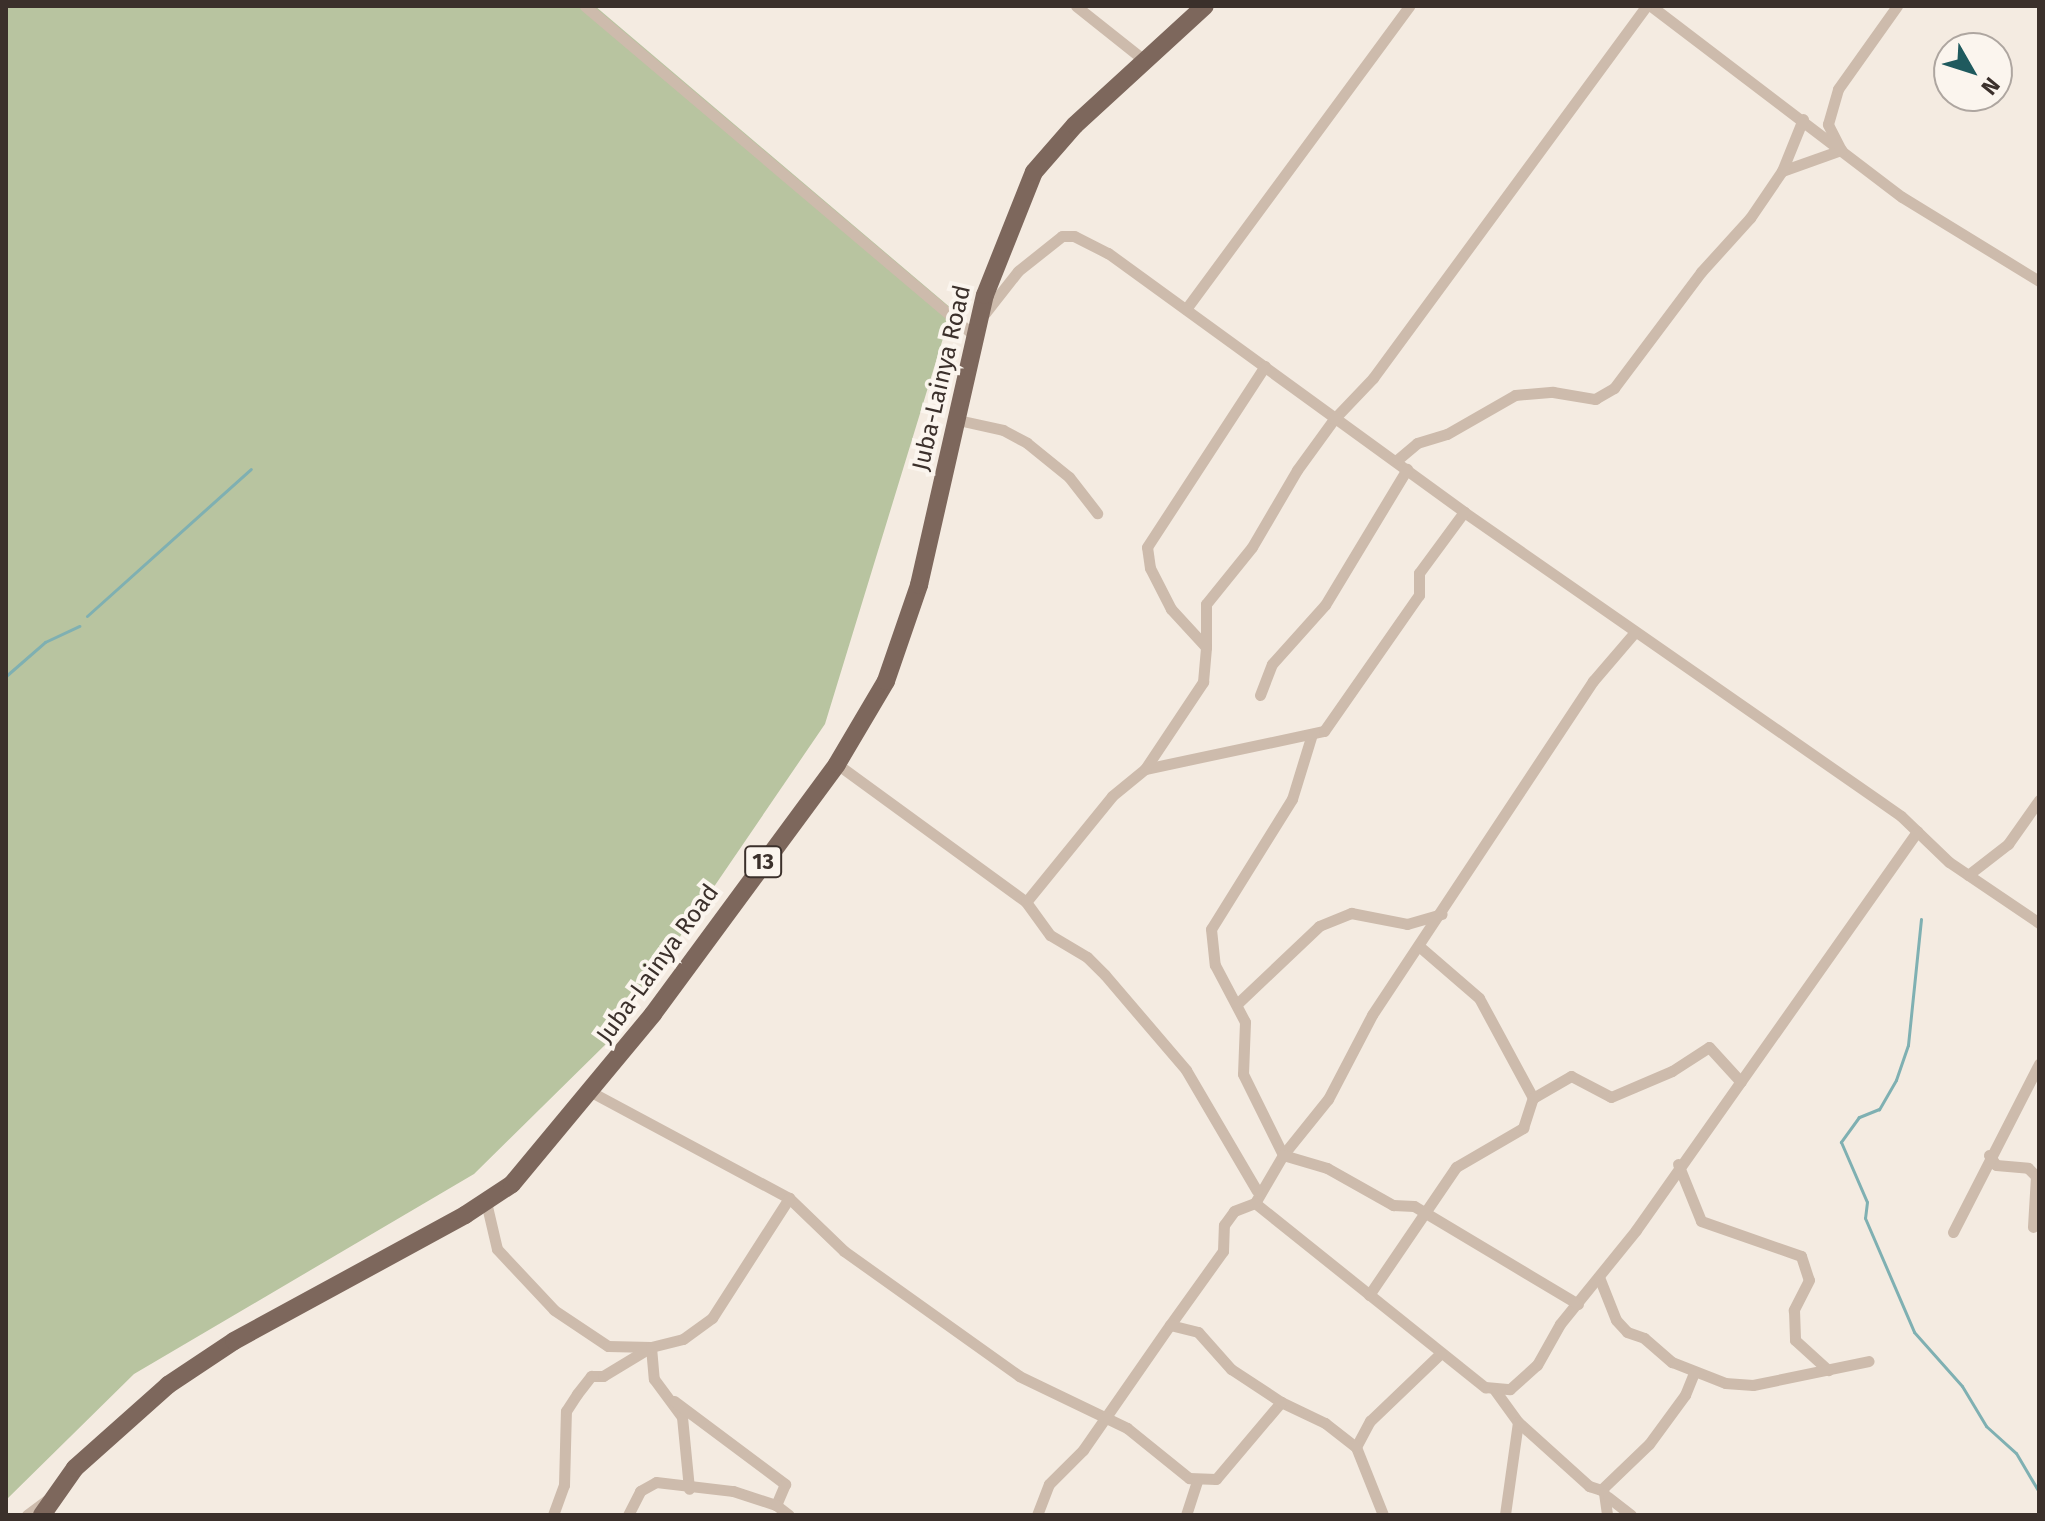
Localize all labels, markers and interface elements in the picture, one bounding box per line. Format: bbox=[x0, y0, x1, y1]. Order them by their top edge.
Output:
north arrow bbox=[1933, 32, 2013, 112]
text: N bbox=[1975, 72, 2006, 100]
street label: Juba-Lainya Road bbox=[907, 282, 977, 474]
road number: 13 bbox=[743, 844, 783, 880]
street label: Juba-Lainya Road bbox=[591, 879, 725, 1049]

